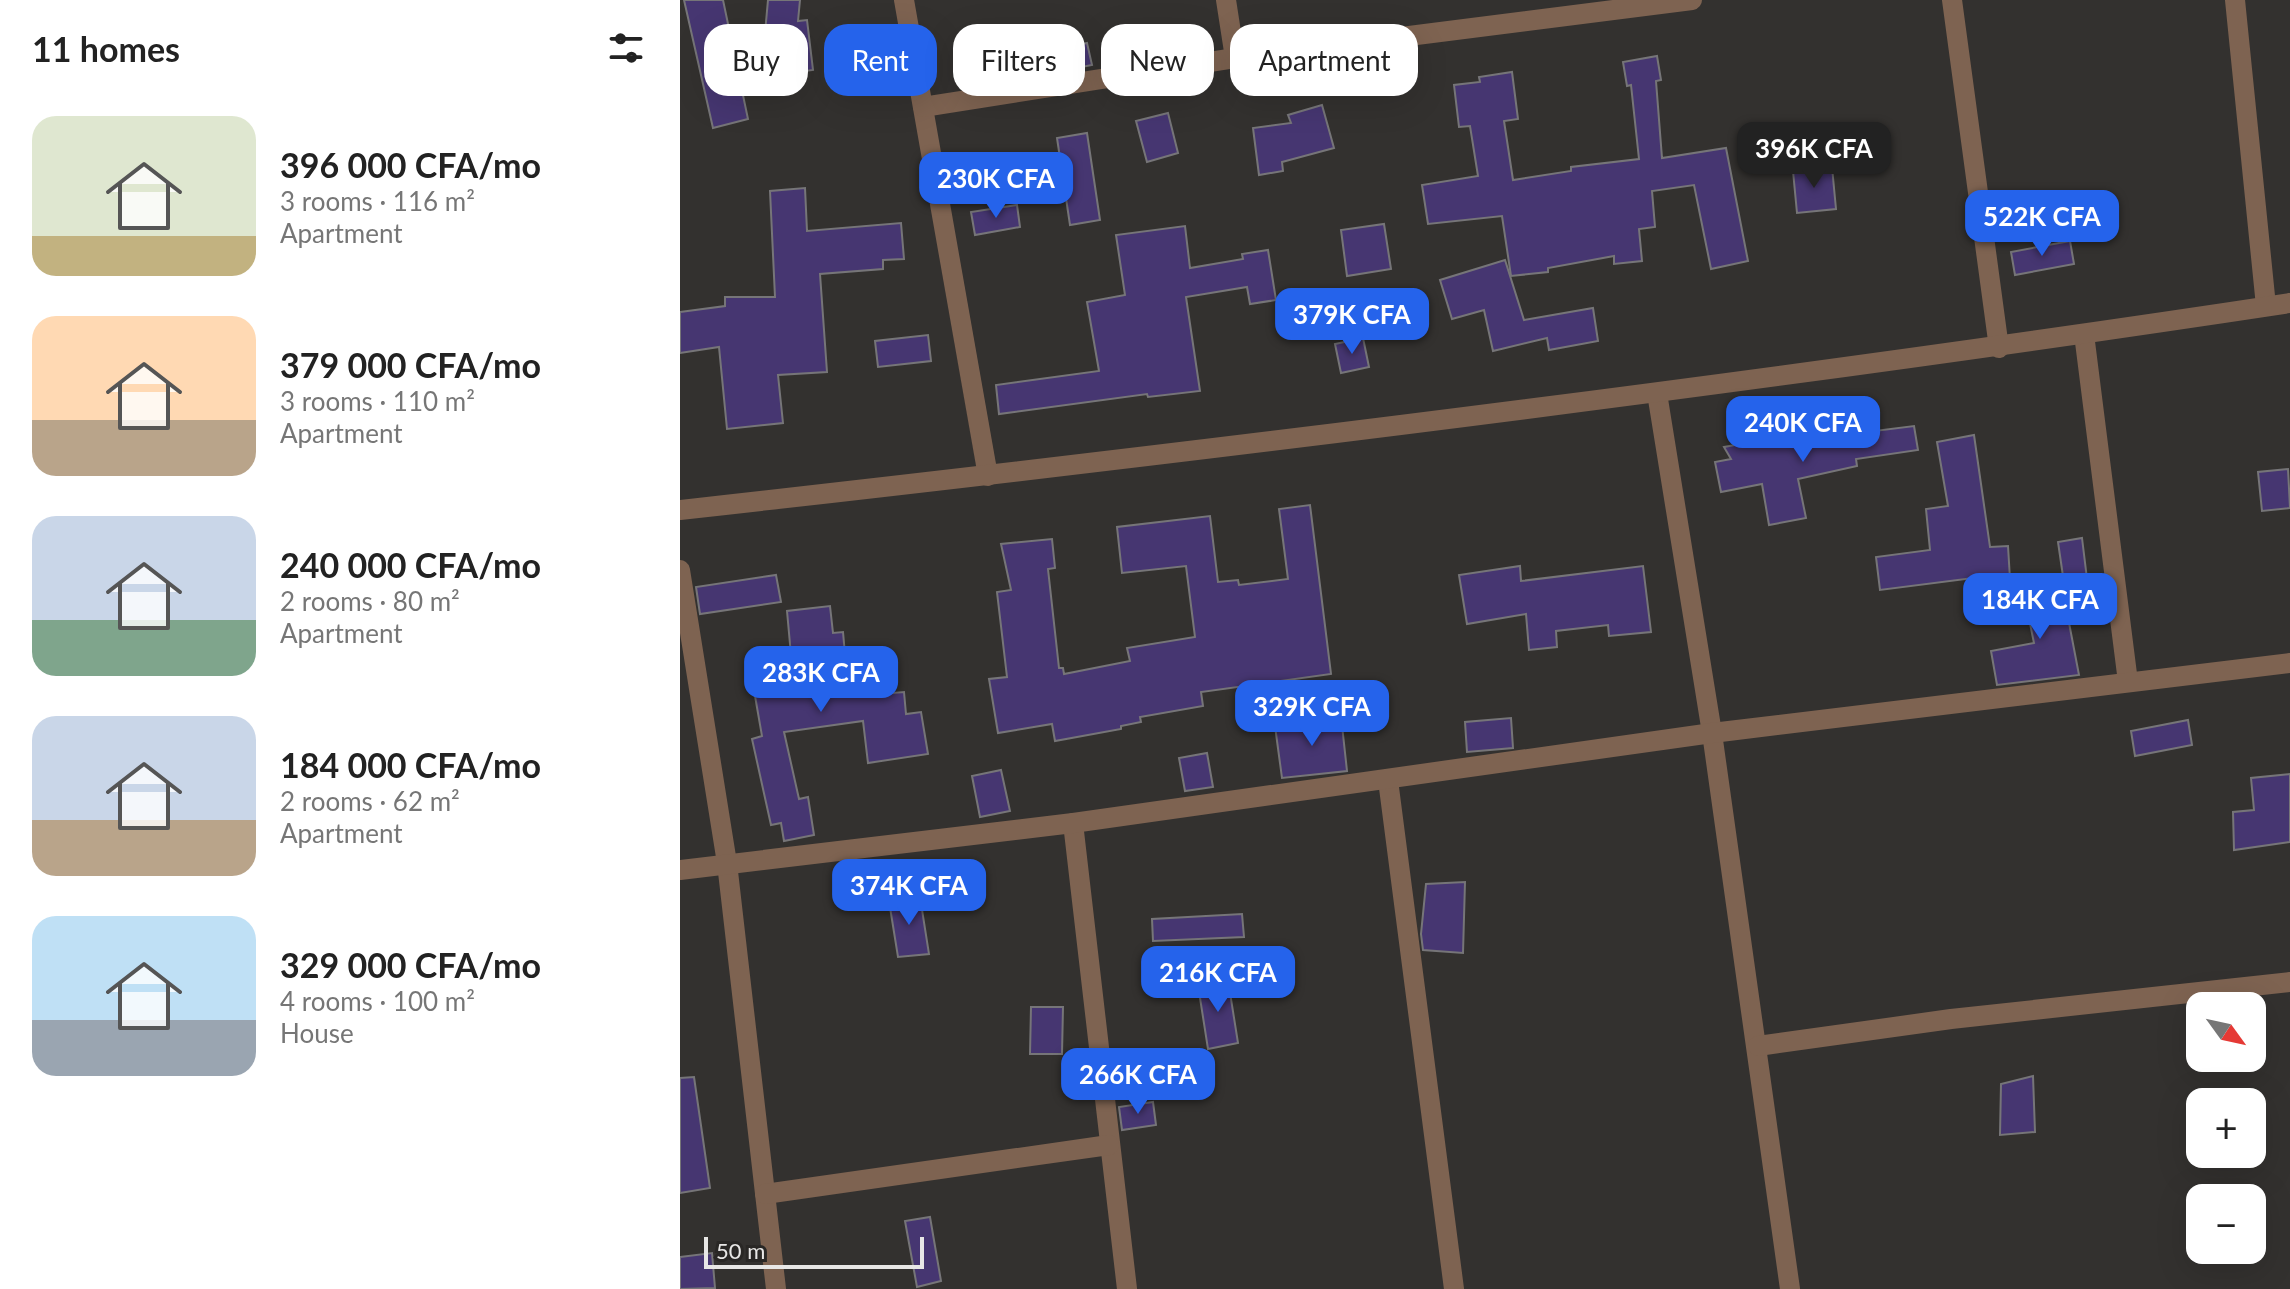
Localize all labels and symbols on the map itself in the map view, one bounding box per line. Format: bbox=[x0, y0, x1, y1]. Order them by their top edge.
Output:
pin: 396K CFA bbox=[1731, 122, 1897, 190]
pin: 230K CFA bbox=[913, 152, 1079, 220]
pin: 522K CFA bbox=[1959, 190, 2125, 258]
pin: 379K CFA bbox=[1269, 288, 1435, 356]
pin: 240K CFA bbox=[1720, 396, 1886, 464]
pin: 184K CFA bbox=[1957, 573, 2123, 641]
pin: 283K CFA bbox=[738, 646, 904, 714]
pin: 329K CFA bbox=[1229, 680, 1395, 748]
pin: 374K CFA bbox=[826, 859, 992, 927]
pin: 216K CFA bbox=[1135, 946, 1301, 1014]
north arrow bbox=[2186, 992, 2266, 1072]
pin: 266K CFA bbox=[1055, 1048, 1221, 1116]
scale bar bbox=[704, 1233, 924, 1269]

